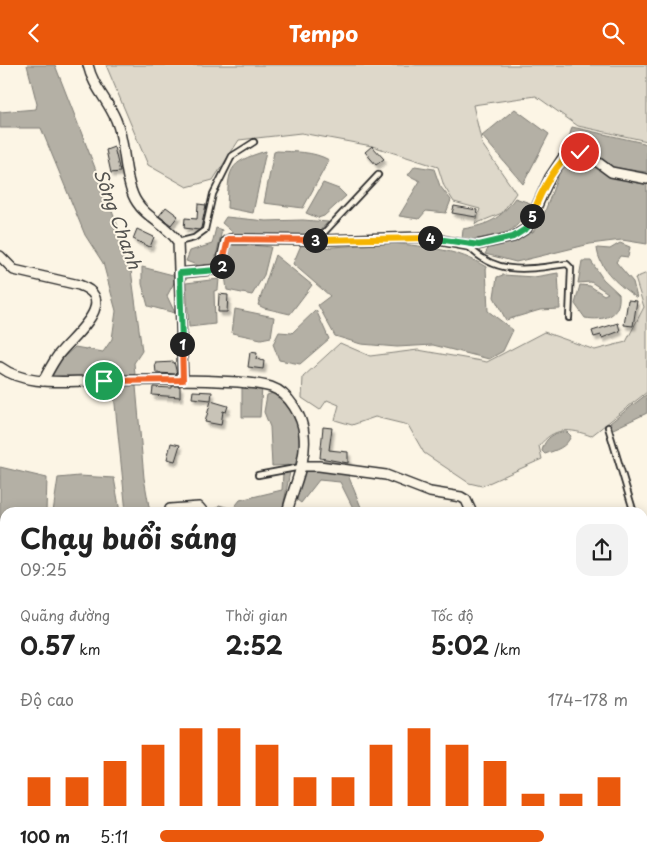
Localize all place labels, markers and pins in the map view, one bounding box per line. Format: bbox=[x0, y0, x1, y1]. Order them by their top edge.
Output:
pin bbox=[559, 131, 601, 173]
pin: 5 bbox=[520, 203, 544, 229]
pin: 4 bbox=[418, 225, 442, 251]
pin: 3 bbox=[302, 227, 328, 253]
pin: 2 bbox=[210, 253, 234, 279]
pin: 1 bbox=[170, 331, 194, 357]
pin bbox=[83, 360, 125, 402]

